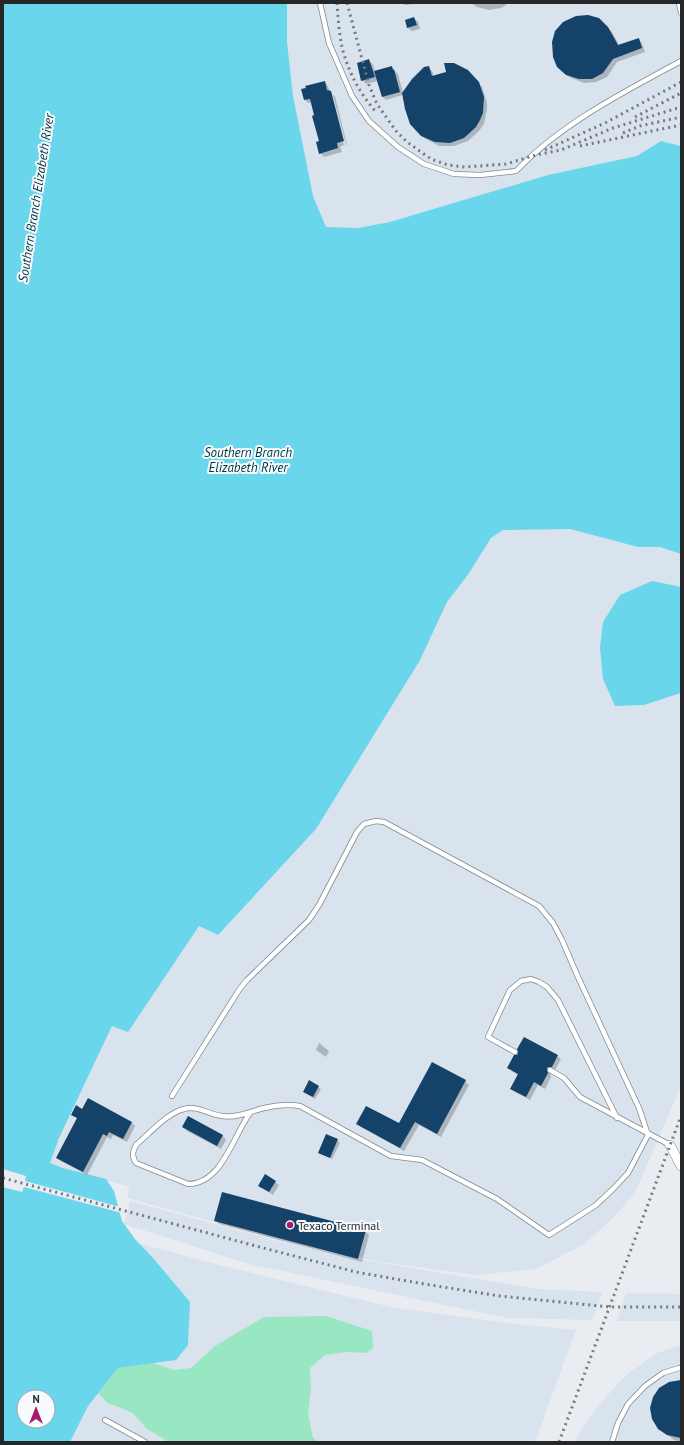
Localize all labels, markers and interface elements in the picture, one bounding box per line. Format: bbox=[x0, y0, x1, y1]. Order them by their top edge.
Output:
water label: Southern Branch Elizabeth River bbox=[14, 112, 58, 283]
water label: Southern Branch Elizabeth River bbox=[204, 444, 292, 476]
place label: Texaco Terminal bbox=[298, 1218, 380, 1233]
marker: Texaco Terminal bbox=[285, 1220, 295, 1230]
north arrow bbox=[16, 1389, 56, 1429]
text: N bbox=[32, 1392, 40, 1406]

